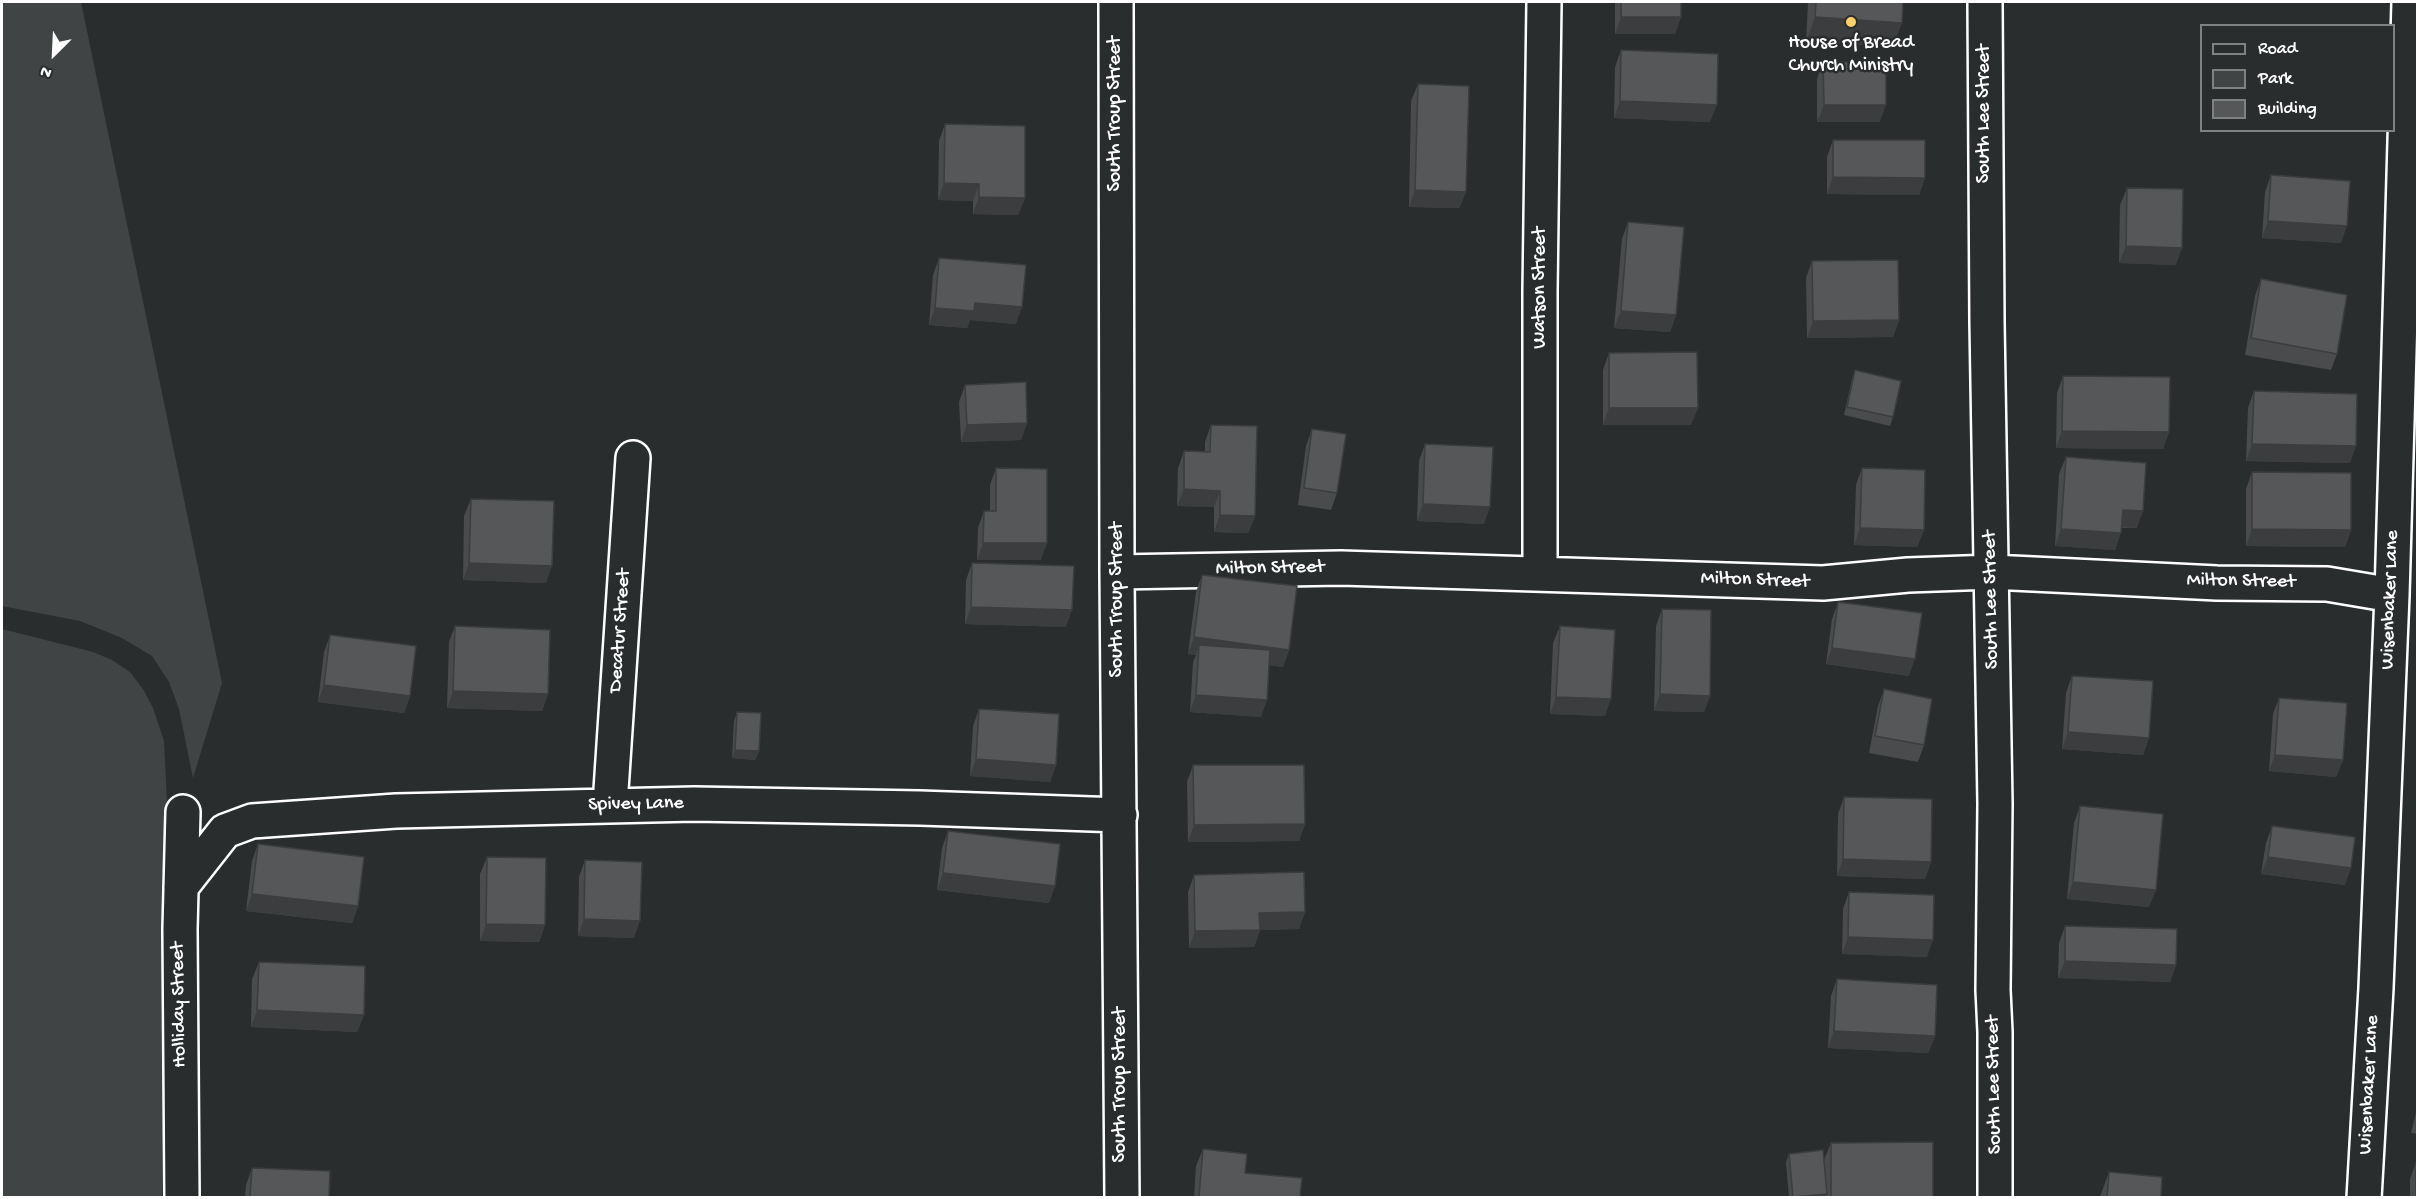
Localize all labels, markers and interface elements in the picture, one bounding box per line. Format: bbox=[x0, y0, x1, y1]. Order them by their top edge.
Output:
marker: House of Bread Church Ministry bbox=[1844, 15, 1858, 29]
north arrow bbox=[24, 24, 84, 84]
legend bbox=[2200, 24, 2395, 132]
place label: House of Bread Church Ministry bbox=[1788, 32, 1914, 79]
street label: South Troup Street bbox=[1104, 36, 1128, 192]
text: Road bbox=[2258, 39, 2297, 60]
street label: South Lee Street bbox=[1973, 45, 1997, 183]
text: N bbox=[38, 60, 55, 82]
text: Park bbox=[2258, 69, 2292, 90]
text: Building bbox=[2258, 99, 2317, 120]
street label: Watson Street bbox=[1529, 227, 1553, 349]
street label: South Troup Street bbox=[1106, 522, 1130, 678]
street label: South Lee Street bbox=[1979, 530, 2005, 670]
street label: Wisenbaker Lane bbox=[2377, 530, 2405, 670]
street label: Milton Street bbox=[1215, 556, 1325, 582]
street label: Milton Street bbox=[1700, 567, 1810, 595]
street label: Decatur Street bbox=[605, 568, 637, 694]
street label: Milton Street bbox=[2186, 569, 2296, 595]
street label: Spivey Lane bbox=[588, 792, 684, 818]
street label: Holliday Street bbox=[167, 942, 193, 1068]
street label: South Troup Street bbox=[1109, 1007, 1133, 1163]
street label: South Lee Street bbox=[1982, 1015, 2008, 1155]
street label: Wisenbaker Lane bbox=[2354, 1015, 2386, 1155]

